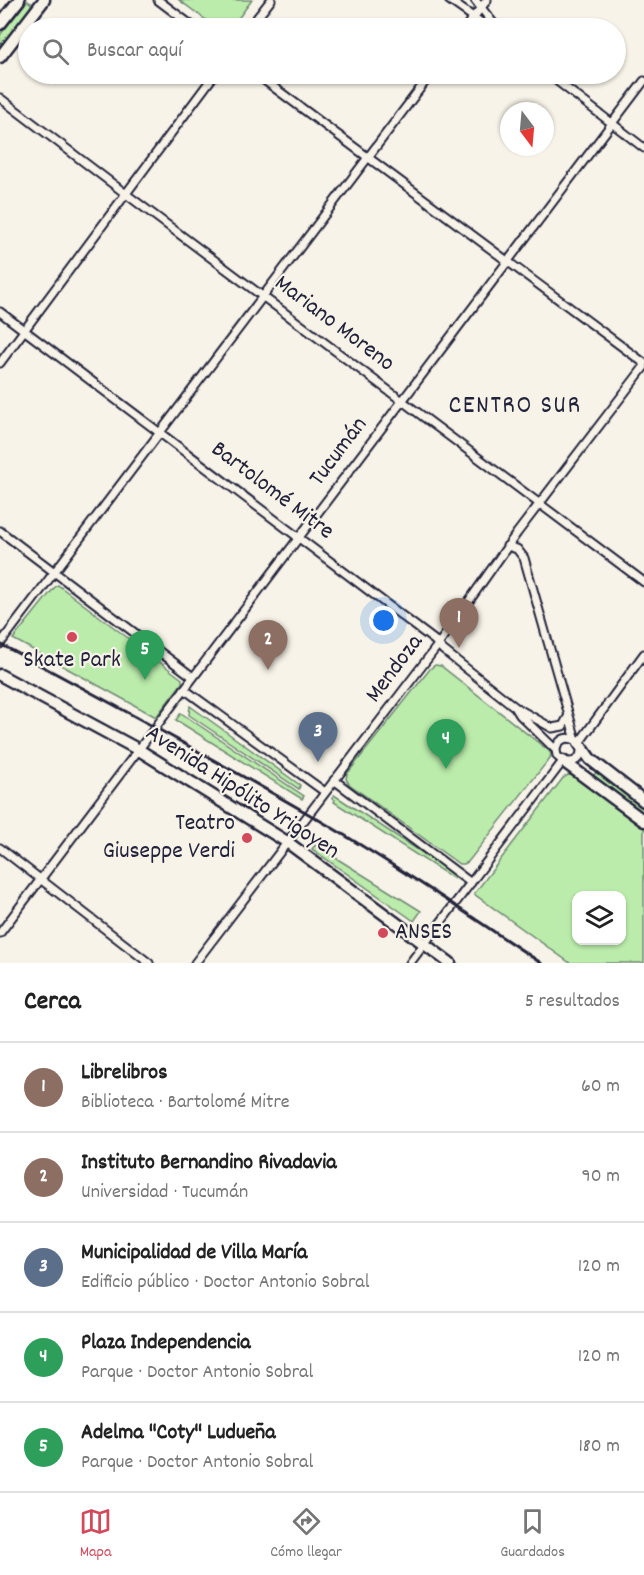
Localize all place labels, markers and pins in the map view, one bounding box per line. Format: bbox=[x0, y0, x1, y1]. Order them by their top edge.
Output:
pin: 1 bbox=[440, 598, 478, 648]
pin: 2 bbox=[248, 620, 288, 670]
marker: Skate Park bbox=[65, 630, 79, 644]
pin: 5 bbox=[126, 630, 164, 680]
place label: Skate Park bbox=[23, 644, 121, 678]
pin: 3 bbox=[298, 712, 338, 762]
pin: 4 bbox=[426, 720, 466, 769]
place label: Teatro Giuseppe Verdi bbox=[103, 807, 235, 869]
marker: Teatro Giuseppe Verdi bbox=[240, 831, 254, 845]
place label: ANSES bbox=[395, 916, 452, 950]
marker: ANSES bbox=[376, 926, 390, 940]

